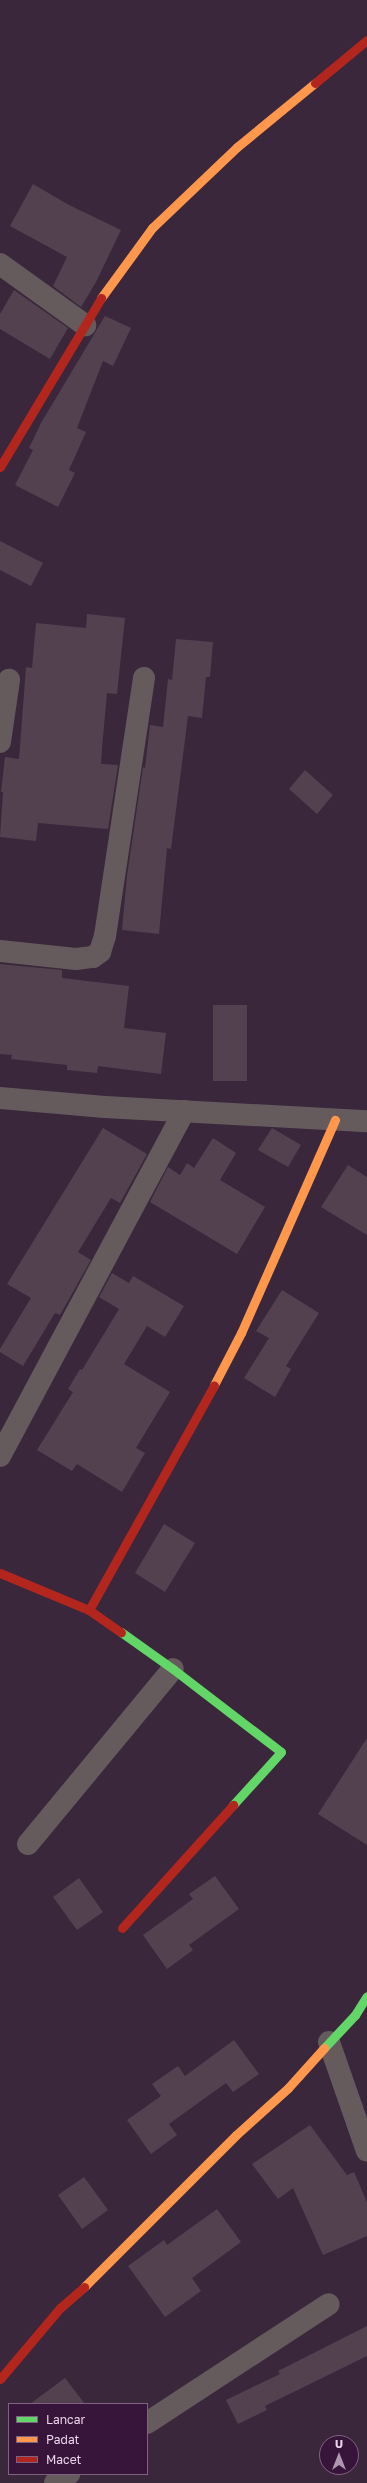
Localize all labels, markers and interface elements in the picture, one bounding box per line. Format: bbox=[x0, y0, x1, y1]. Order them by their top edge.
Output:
legend bbox=[8, 2403, 148, 2475]
text: Lancar bbox=[46, 2412, 85, 2427]
text: Padat bbox=[46, 2432, 79, 2447]
north arrow bbox=[319, 2435, 359, 2475]
text: U bbox=[335, 2437, 343, 2450]
text: Macet bbox=[46, 2452, 81, 2467]

